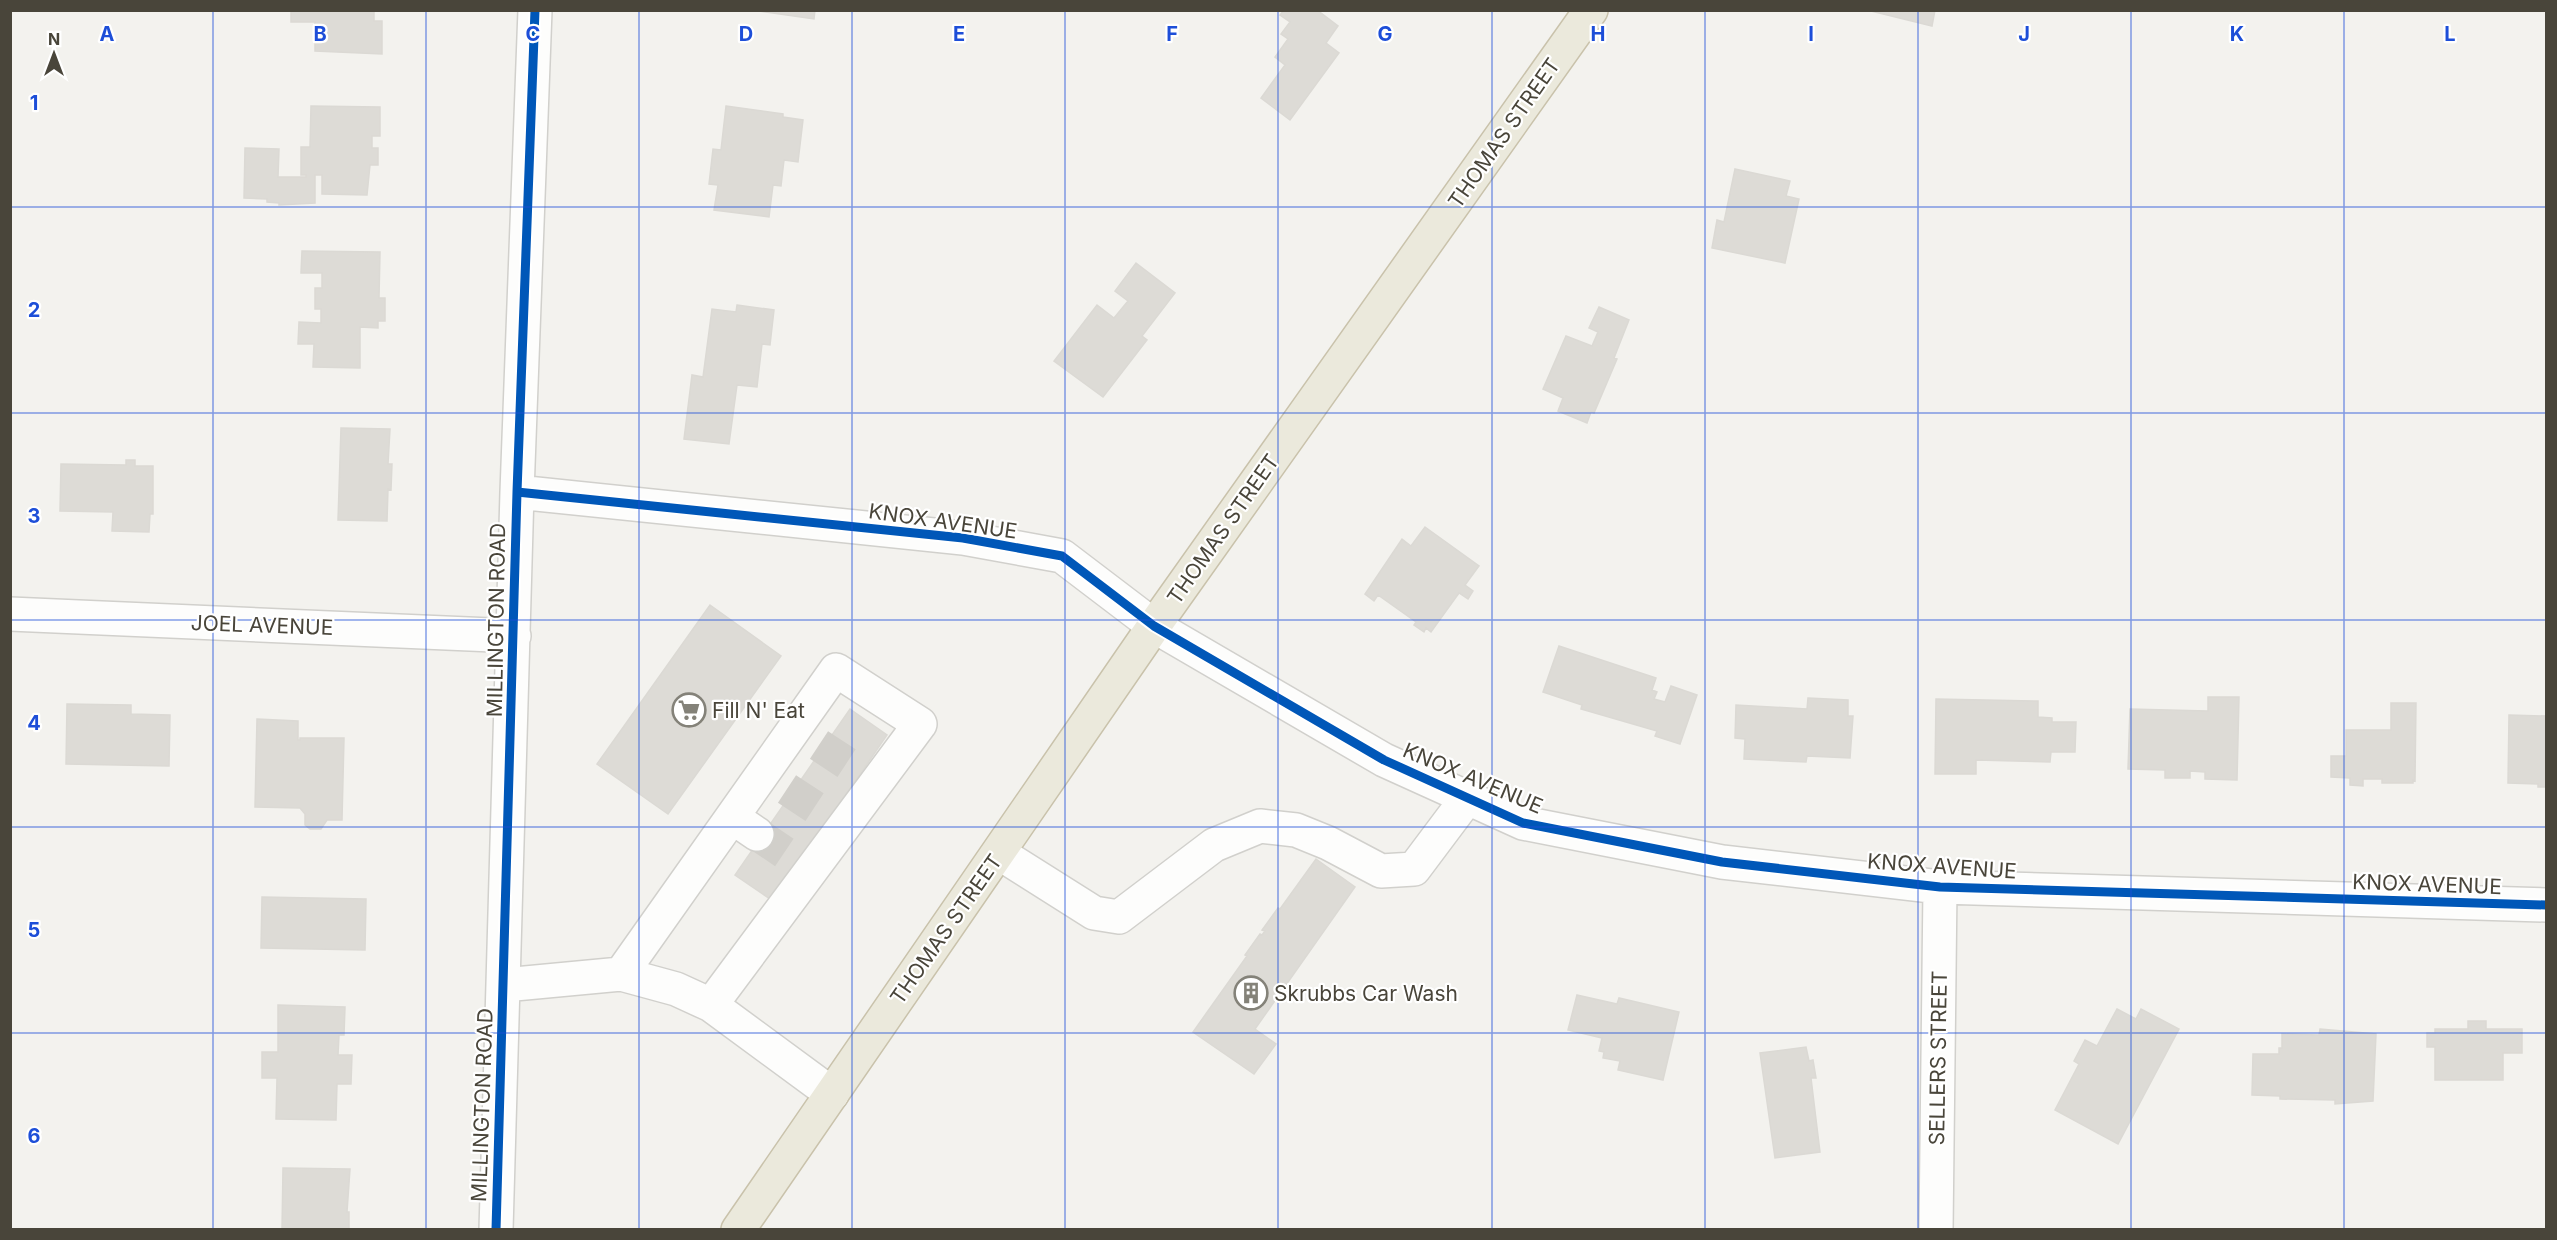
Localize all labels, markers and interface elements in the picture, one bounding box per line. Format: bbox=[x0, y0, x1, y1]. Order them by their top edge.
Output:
text: A bbox=[100, 22, 115, 46]
text: B bbox=[313, 22, 327, 46]
text: C bbox=[526, 22, 540, 46]
text: D bbox=[739, 22, 753, 46]
text: E bbox=[953, 22, 965, 46]
text: F bbox=[1166, 22, 1178, 46]
text: G bbox=[1377, 22, 1393, 46]
text: H bbox=[1591, 22, 1605, 46]
text: I bbox=[1808, 22, 1814, 46]
text: J bbox=[2018, 22, 2030, 46]
text: K bbox=[2230, 22, 2244, 46]
text: L bbox=[2444, 22, 2456, 46]
north arrow bbox=[24, 24, 84, 84]
text: N bbox=[48, 29, 60, 49]
street label: THOMAS STREET bbox=[1443, 53, 1565, 213]
text: 1 bbox=[30, 91, 38, 115]
text: 2 bbox=[28, 298, 40, 322]
street label: THOMAS STREET bbox=[1162, 449, 1284, 609]
street label: KNOX AVENUE bbox=[867, 498, 1019, 544]
text: 3 bbox=[28, 504, 40, 528]
street label: MILLINGTON ROAD bbox=[482, 523, 510, 717]
street label: JOEL AVENUE bbox=[190, 610, 334, 640]
supermarket icon: Fill N' Eat bbox=[671, 692, 707, 728]
place label: Fill N' Eat bbox=[712, 698, 805, 723]
text: 4 bbox=[27, 711, 41, 735]
street label: KNOX AVENUE bbox=[1399, 737, 1547, 819]
street label: KNOX AVENUE bbox=[1866, 848, 2018, 884]
street label: THOMAS STREET bbox=[885, 849, 1007, 1009]
street label: KNOX AVENUE bbox=[2352, 869, 2502, 899]
text: 5 bbox=[28, 918, 40, 942]
street label: SELLERS STREET bbox=[1924, 970, 1952, 1146]
building icon: Skrubbs Car Wash bbox=[1233, 975, 1269, 1011]
place label: Skrubbs Car Wash bbox=[1274, 981, 1458, 1006]
street label: MILLINGTON ROAD bbox=[466, 1008, 498, 1202]
text: 6 bbox=[28, 1124, 41, 1148]

